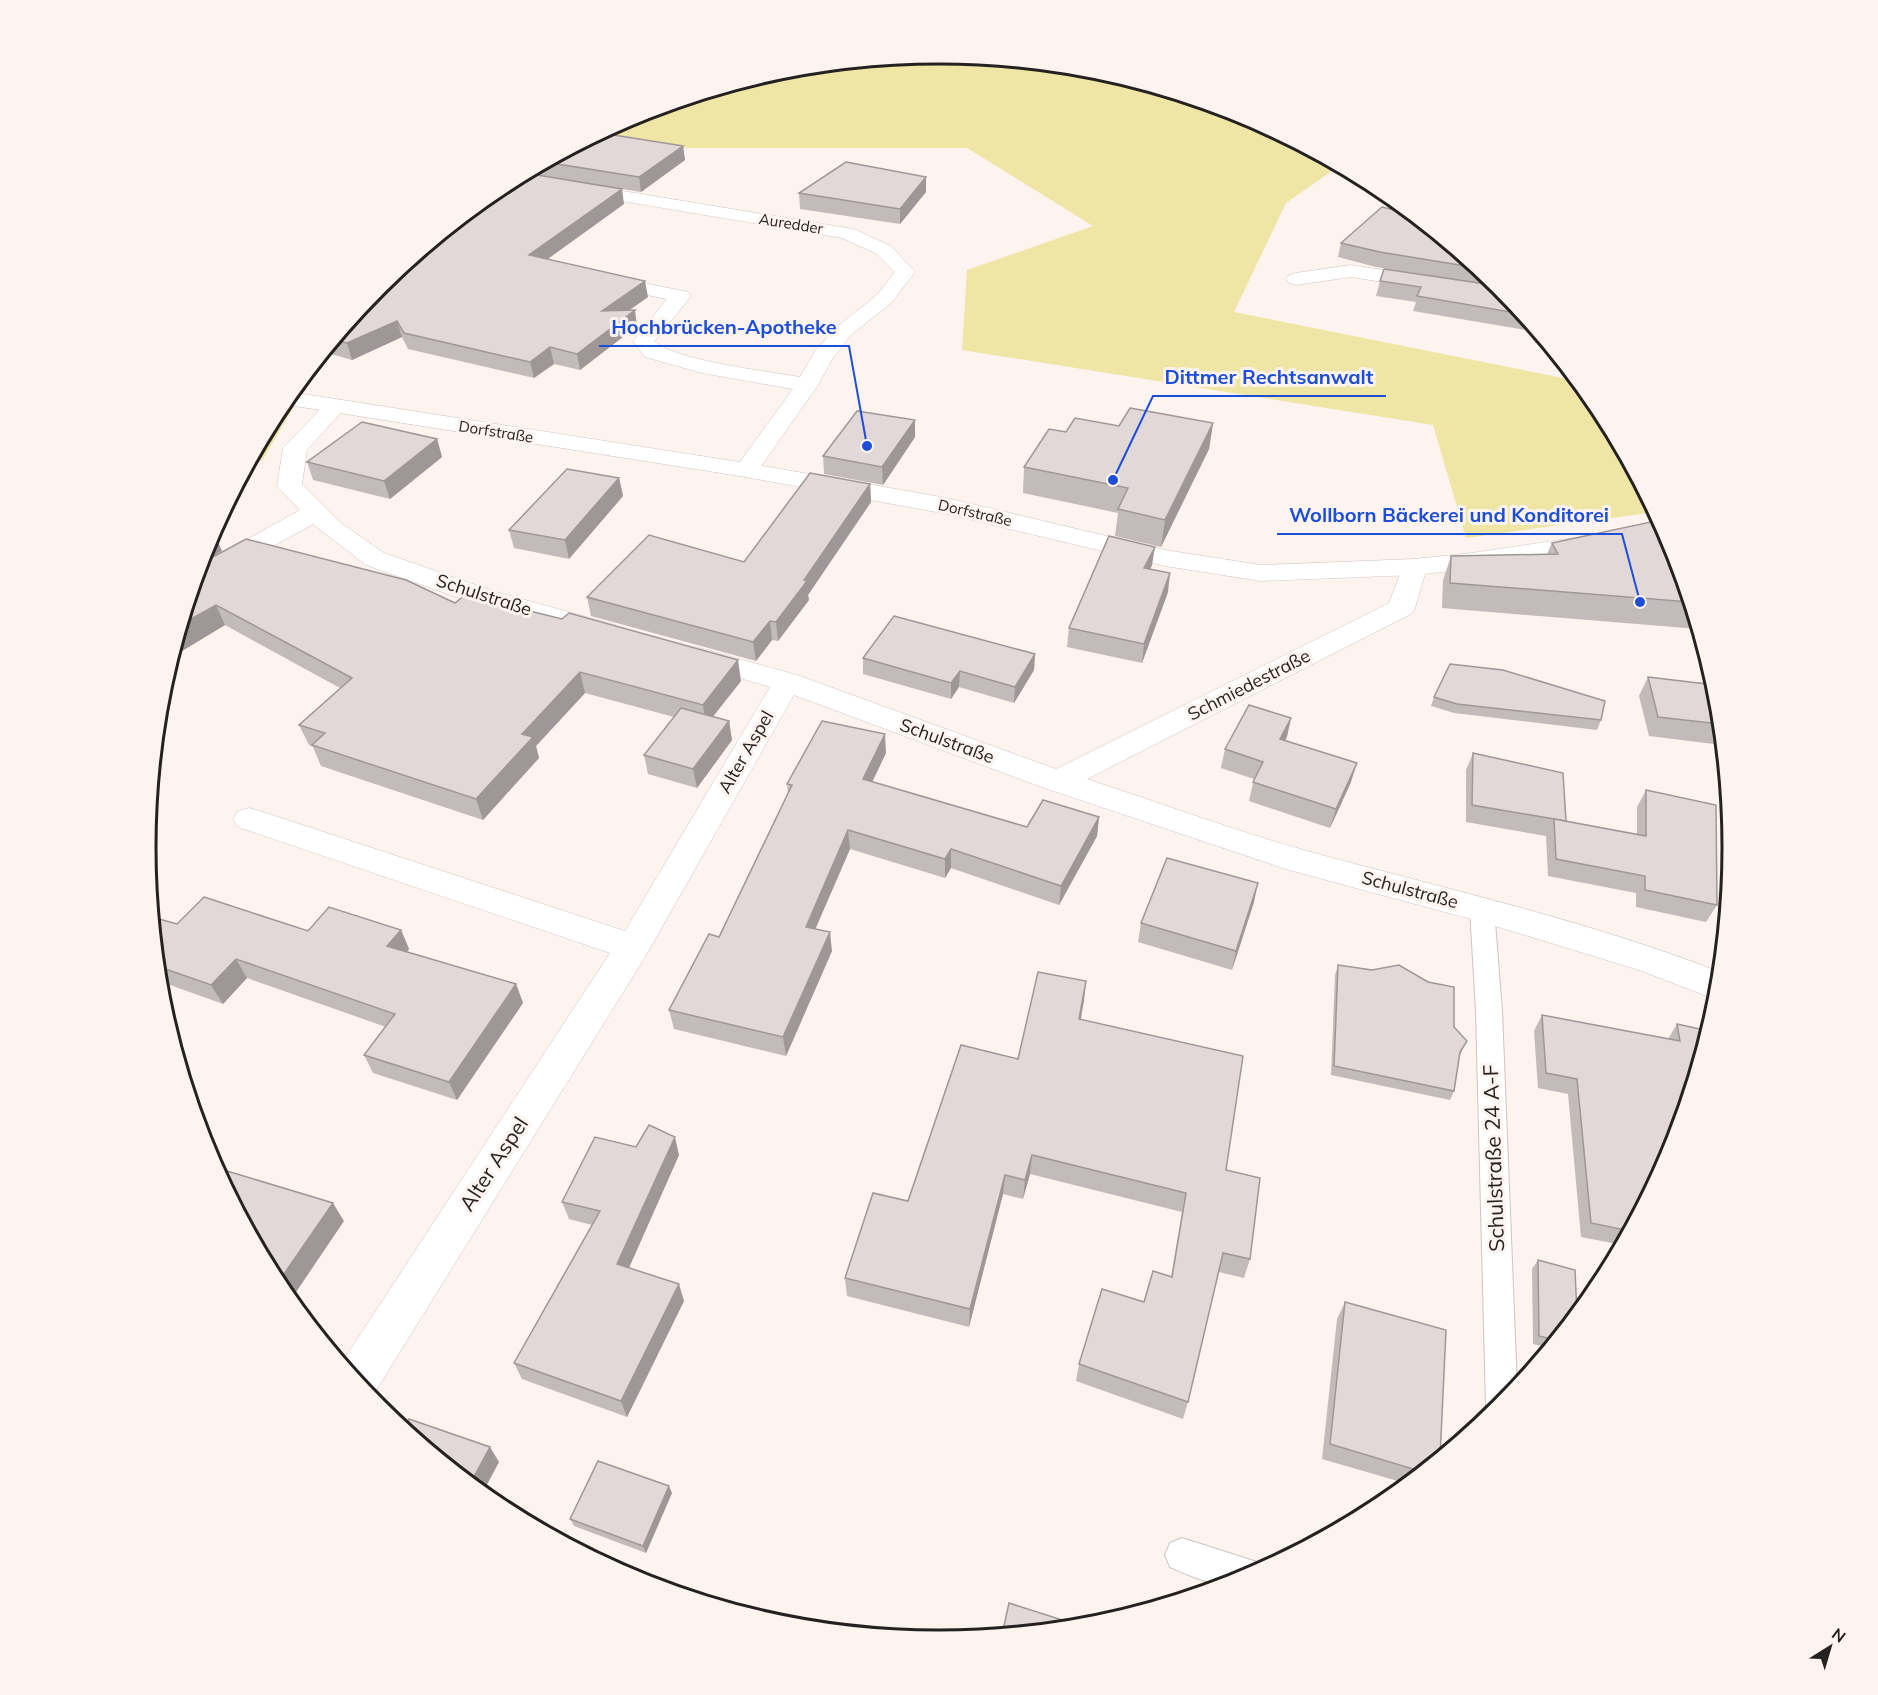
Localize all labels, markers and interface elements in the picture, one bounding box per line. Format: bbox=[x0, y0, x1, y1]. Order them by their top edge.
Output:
street label: Auredder bbox=[758, 209, 825, 238]
callout: Hochbrücken-Apotheke bbox=[599, 308, 849, 346]
text: Hochbrücken-Apotheke bbox=[611, 314, 837, 339]
callout: Dittmer Rechtsanwalt bbox=[1153, 358, 1386, 396]
text: Dittmer Rechtsanwalt bbox=[1165, 364, 1374, 389]
street label: Dorfstraße bbox=[457, 416, 535, 447]
street label: Dorfstraße bbox=[936, 495, 1014, 530]
callout: Wollborn Bäckerei und Konditorei bbox=[1277, 496, 1622, 534]
text: Wollborn Bäckerei und Konditorei bbox=[1289, 502, 1609, 527]
street label: Schulstraße bbox=[434, 568, 535, 621]
street label: Schmiedestraße bbox=[1184, 644, 1314, 725]
street label: Alter Aspel bbox=[713, 706, 778, 797]
street label: Schulstraße bbox=[897, 713, 998, 768]
street label: Schulstraße bbox=[1359, 866, 1461, 913]
street label: Schulstraße 24 A-F bbox=[1477, 1064, 1509, 1252]
street label: Alter Aspel bbox=[453, 1112, 533, 1215]
north arrow bbox=[1800, 1617, 1860, 1677]
text: N bbox=[1828, 1623, 1850, 1647]

